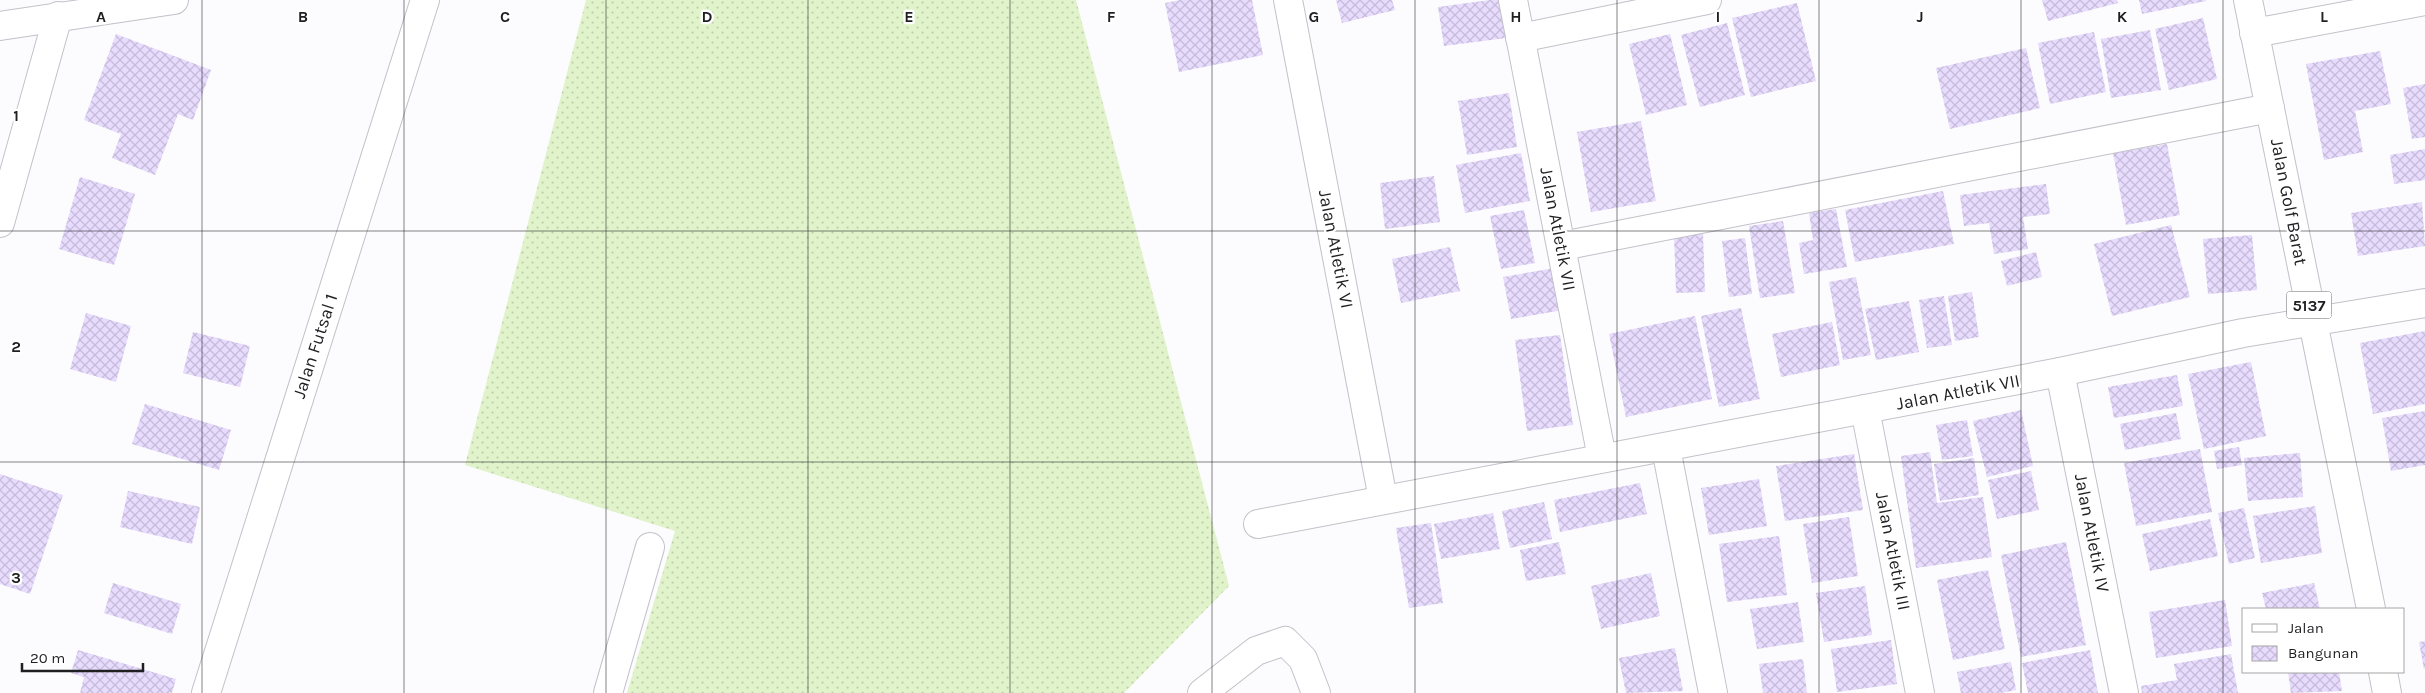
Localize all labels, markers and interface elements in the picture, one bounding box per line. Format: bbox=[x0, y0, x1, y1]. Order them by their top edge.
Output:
text: A bbox=[96, 7, 106, 26]
text: B bbox=[298, 7, 308, 26]
text: C bbox=[500, 7, 510, 26]
text: D bbox=[702, 7, 713, 26]
text: E bbox=[904, 7, 914, 26]
text: F bbox=[1107, 7, 1116, 26]
text: G bbox=[1309, 7, 1319, 26]
text: H bbox=[1510, 7, 1522, 26]
text: I bbox=[1716, 7, 1720, 26]
text: J bbox=[1916, 7, 1924, 26]
text: K bbox=[2117, 7, 2128, 26]
text: L bbox=[2320, 7, 2328, 26]
text: 1 bbox=[13, 106, 19, 125]
street label: Jalan Golf Barat bbox=[2266, 137, 2312, 267]
street label: Jalan Atletik VII bbox=[1535, 165, 1581, 293]
street label: Jalan Atletik VI bbox=[1314, 188, 1358, 310]
street label: Jalan Futsal 1 bbox=[288, 291, 342, 401]
road number: 5137 bbox=[2286, 292, 2332, 318]
text: 2 bbox=[11, 337, 21, 356]
street label: Jalan Atletik VII bbox=[1894, 369, 2022, 415]
street label: Jalan Atletik IV bbox=[2070, 472, 2114, 594]
street label: Jalan Atletik III bbox=[1871, 490, 1915, 612]
text: 3 bbox=[11, 568, 21, 587]
legend bbox=[2242, 608, 2405, 673]
text: Jalan bbox=[2288, 619, 2324, 637]
scale bar bbox=[22, 640, 144, 672]
text: Bangunan bbox=[2288, 644, 2359, 662]
text: 20 m bbox=[30, 649, 65, 667]

